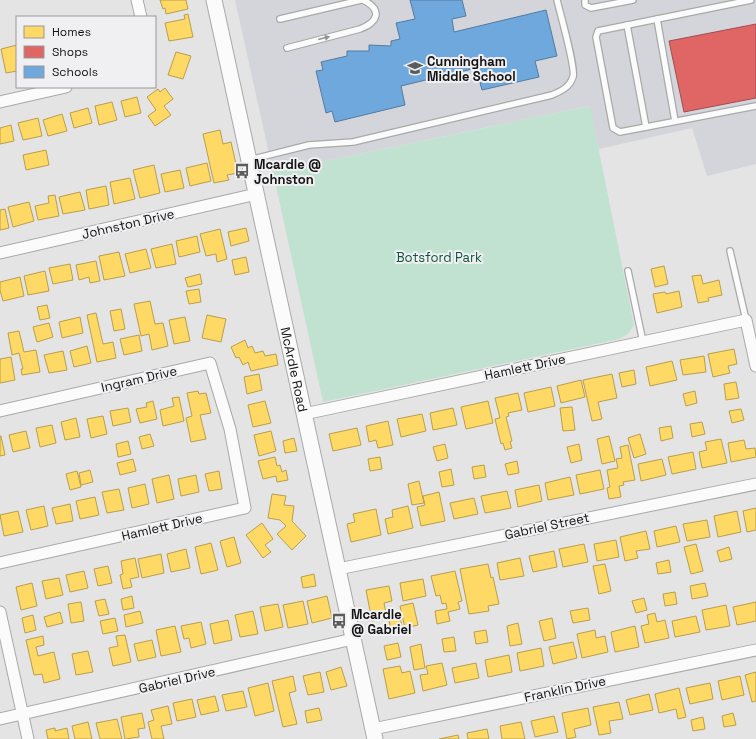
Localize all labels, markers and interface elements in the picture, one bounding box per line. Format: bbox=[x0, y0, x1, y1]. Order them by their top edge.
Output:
legend bbox=[16, 16, 156, 88]
text: Homes bbox=[52, 24, 91, 40]
one-way arrow bbox=[318, 35, 331, 41]
text: Shops bbox=[52, 44, 88, 60]
place label: Cunningham Middle School bbox=[427, 53, 516, 85]
school or university icon: Cunningham Middle School bbox=[406, 59, 424, 77]
text: Schools bbox=[52, 64, 98, 80]
place label: Mcardle @ Johnston bbox=[254, 156, 321, 188]
bus stop icon: Mcardle @ Johnston bbox=[233, 162, 251, 180]
street label: Johnston Drive bbox=[80, 205, 176, 243]
park label: Botsford Park bbox=[396, 249, 482, 266]
street label: McArdle Road bbox=[277, 325, 312, 413]
street label: Hamlett Drive bbox=[483, 350, 567, 384]
street label: Ingram Drive bbox=[99, 362, 179, 396]
street label: Hamlett Drive bbox=[120, 509, 204, 545]
street label: Gabriel Street bbox=[503, 509, 591, 543]
place label: Mcardle @ Gabriel bbox=[351, 606, 411, 638]
bus stop icon: Mcardle @ Gabriel bbox=[330, 612, 348, 630]
street label: Gabriel Drive bbox=[137, 663, 217, 697]
street label: Franklin Drive bbox=[523, 672, 607, 706]

